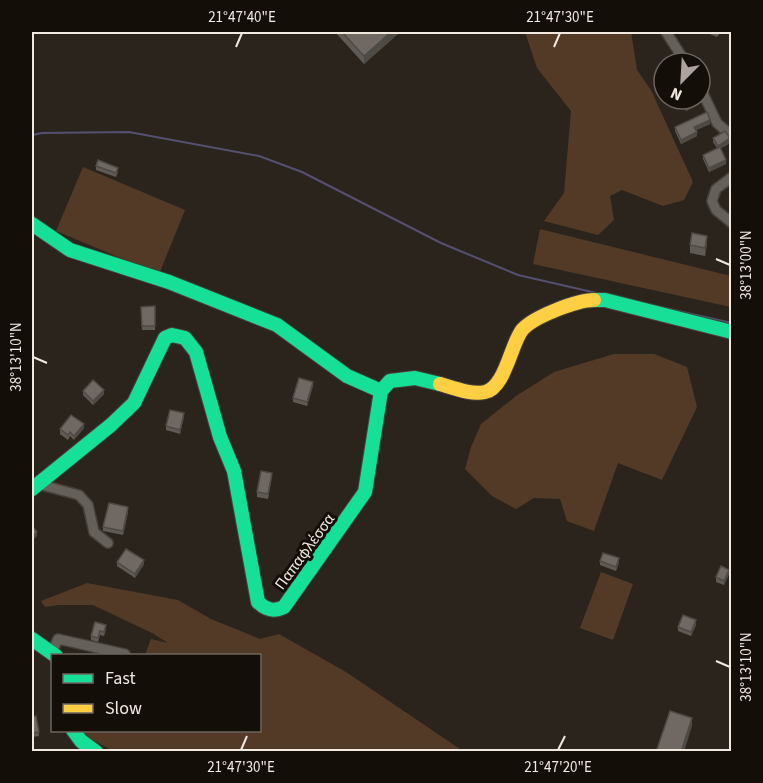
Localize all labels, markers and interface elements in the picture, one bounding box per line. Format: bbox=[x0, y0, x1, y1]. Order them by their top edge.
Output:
text: 21°47'40"E bbox=[208, 7, 276, 28]
text: 21°47'30"E bbox=[526, 7, 594, 28]
north arrow bbox=[652, 51, 712, 111]
text: N bbox=[667, 82, 686, 106]
text: 38°13'00"N bbox=[736, 230, 757, 300]
text: 38°13'10"N bbox=[6, 322, 27, 392]
street label: Παπαφλέσσα bbox=[270, 509, 340, 594]
text: 38°13'10"N bbox=[736, 632, 757, 702]
legend bbox=[51, 654, 261, 732]
text: Fast bbox=[105, 666, 136, 691]
text: Slow bbox=[105, 696, 142, 721]
text: 21°47'30"E bbox=[207, 757, 275, 778]
text: 21°47'20"E bbox=[524, 757, 592, 778]

